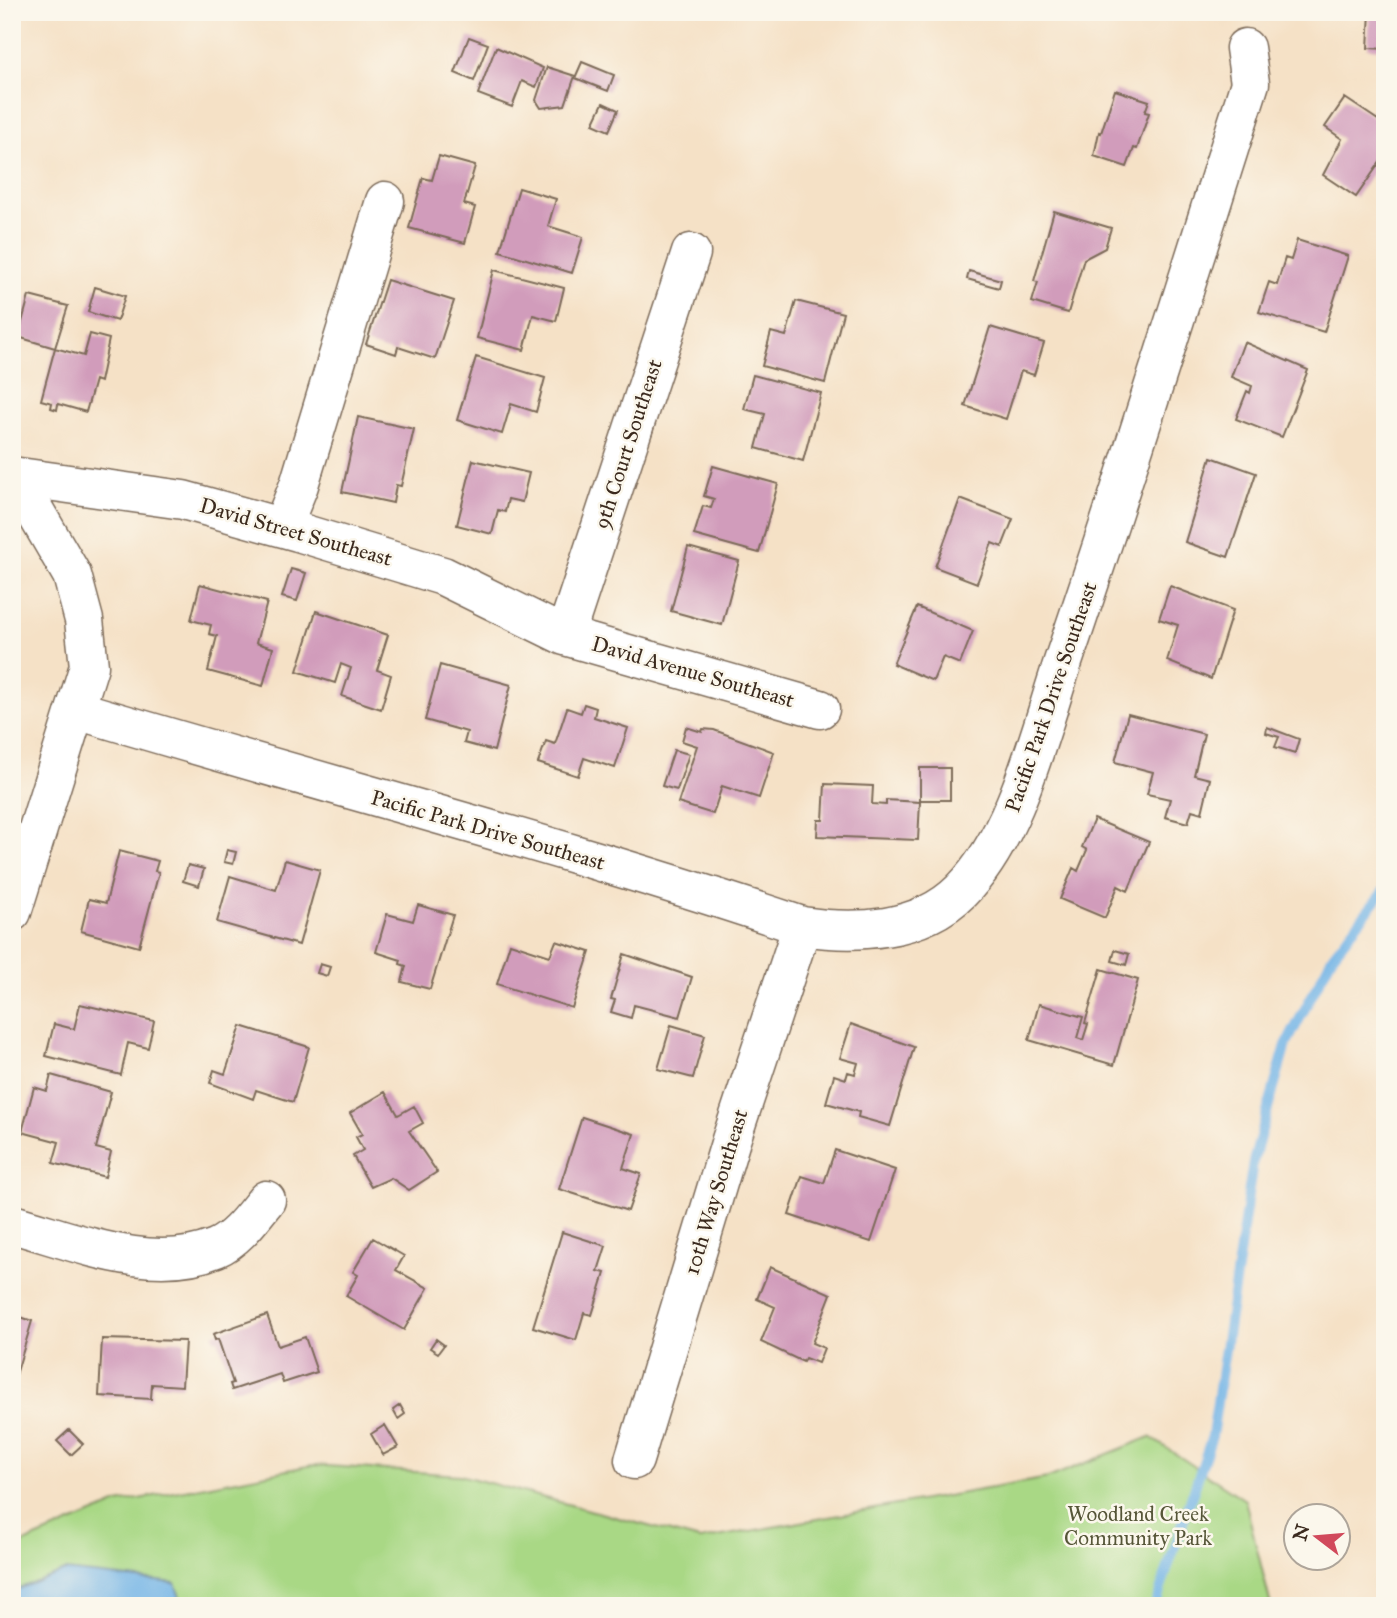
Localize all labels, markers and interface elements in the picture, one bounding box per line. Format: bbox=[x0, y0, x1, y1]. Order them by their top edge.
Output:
street label: 9th Court Southeast bbox=[588, 355, 668, 532]
street label: David Street Southeast bbox=[197, 492, 396, 572]
street label: Pacific Park Drive Southeast bbox=[999, 578, 1103, 816]
street label: David Avenue Southeast bbox=[589, 631, 798, 714]
street label: Pacific Park Drive Southeast bbox=[368, 784, 608, 876]
street label: 10th Way Southeast bbox=[678, 1106, 754, 1278]
park label: Woodland Creek Community Park bbox=[1064, 1501, 1212, 1551]
north arrow bbox=[1282, 1502, 1352, 1572]
text: N bbox=[1288, 1522, 1314, 1543]

